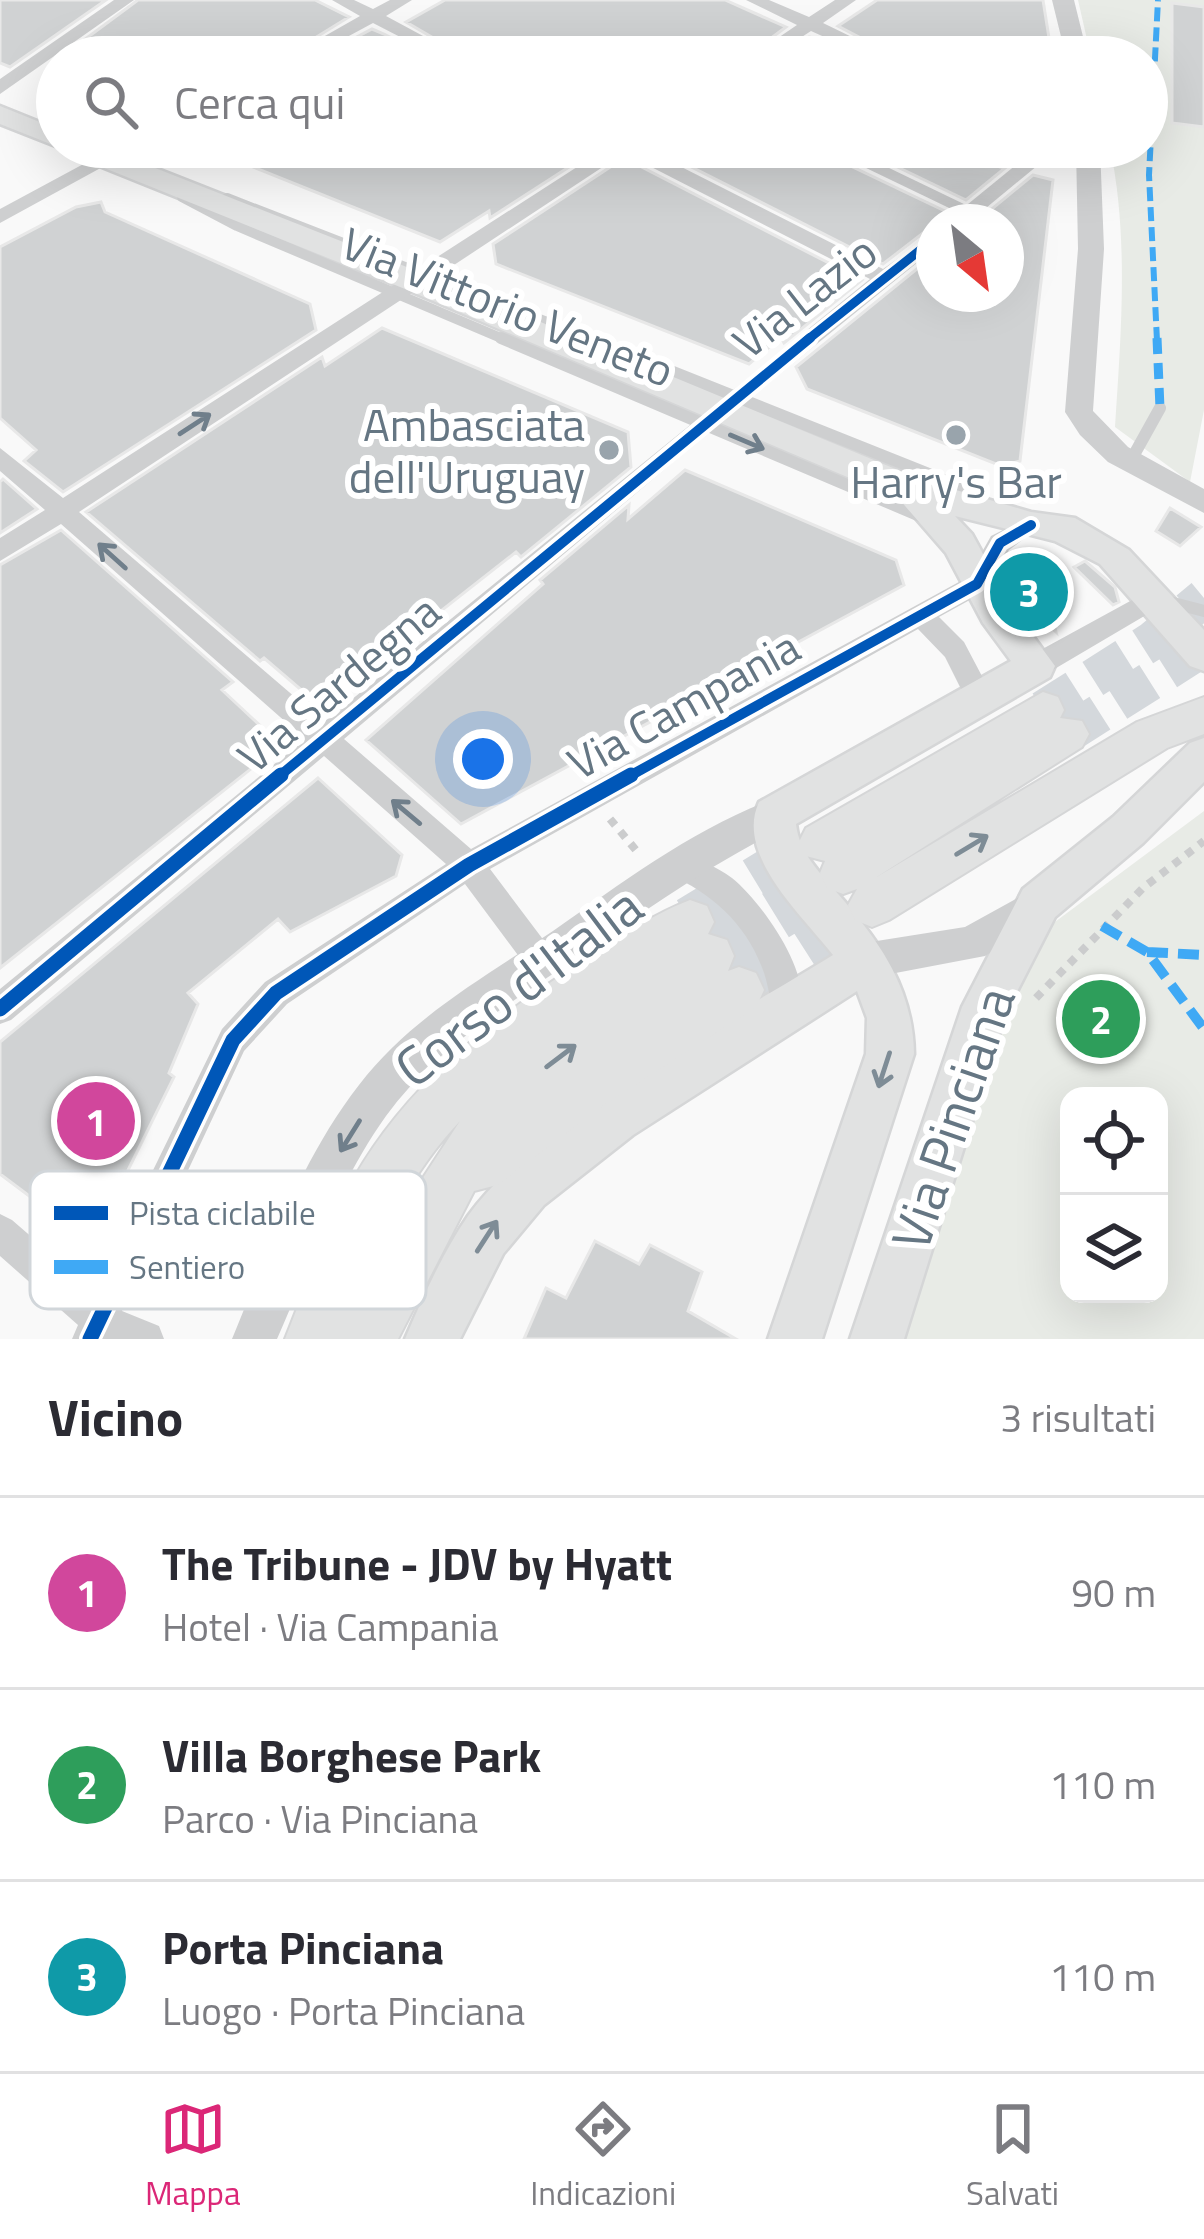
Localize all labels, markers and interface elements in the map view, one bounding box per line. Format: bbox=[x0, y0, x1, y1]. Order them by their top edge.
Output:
search box bbox=[36, 36, 1168, 168]
text: Cerca qui bbox=[174, 68, 345, 136]
icon: search bbox=[78, 69, 144, 135]
north arrow bbox=[916, 204, 1024, 312]
street label: Via Vittorio Veneto bbox=[332, 208, 684, 404]
street label: Via Lazio bbox=[717, 218, 891, 374]
place label: Ambasciata dell'Uruguay bbox=[349, 390, 585, 510]
one-way arrow bbox=[177, 412, 211, 436]
marker: Harry's Bar bbox=[943, 422, 969, 448]
one-way arrow bbox=[727, 433, 764, 454]
marker: Ambasciata dell'Uruguay bbox=[596, 437, 622, 463]
place label: Harry's Bar bbox=[850, 447, 1062, 515]
one-way arrow bbox=[98, 543, 128, 570]
pin: 3 bbox=[990, 547, 1068, 637]
street label: Via Sardegna bbox=[222, 578, 454, 788]
street label: Via Campania bbox=[555, 612, 811, 796]
your location bbox=[453, 729, 513, 789]
one-way arrow bbox=[391, 799, 422, 827]
one-way arrow bbox=[954, 832, 989, 856]
street label: Corso d'Italia bbox=[377, 865, 659, 1107]
pin: 2 bbox=[1062, 974, 1140, 1064]
street label: Via Pinciana bbox=[869, 975, 1035, 1261]
one-way arrow bbox=[545, 1043, 577, 1069]
one-way arrow bbox=[872, 1050, 894, 1088]
pin: 1 bbox=[57, 1076, 135, 1166]
map controls bbox=[1060, 1087, 1168, 1303]
button: locate bbox=[1060, 1087, 1168, 1195]
one-way arrow bbox=[338, 1118, 362, 1152]
legend bbox=[30, 1171, 426, 1309]
text: Pista ciclabile bbox=[129, 1188, 316, 1238]
button: layers bbox=[1060, 1195, 1168, 1303]
one-way arrow bbox=[475, 1219, 499, 1253]
text: Sentiero bbox=[129, 1242, 245, 1292]
text: Vicino bbox=[48, 1378, 183, 1456]
text: 3 risultati bbox=[1000, 1388, 1156, 1447]
text: The Tribune - JDV by Hyatt bbox=[162, 1529, 672, 1597]
text: 1 bbox=[76, 1563, 98, 1622]
text: 90 m bbox=[1071, 1563, 1156, 1622]
text: Hotel · Via Campania bbox=[162, 1597, 498, 1656]
text: Villa Borghese Park bbox=[162, 1721, 541, 1789]
text: 2 bbox=[76, 1755, 98, 1814]
text: 110 m bbox=[1049, 1755, 1156, 1814]
text: Parco · Via Pinciana bbox=[162, 1789, 478, 1848]
text: Porta Pinciana bbox=[162, 1913, 444, 1981]
text: 3 bbox=[76, 1947, 98, 2006]
text: 110 m bbox=[1049, 1947, 1156, 2006]
text: Luogo · Porta Pinciana bbox=[162, 1981, 525, 2040]
tab: Mappa bbox=[145, 2096, 240, 2218]
tab: Indicazioni bbox=[530, 2096, 676, 2218]
tab: Salvati bbox=[966, 2096, 1059, 2218]

